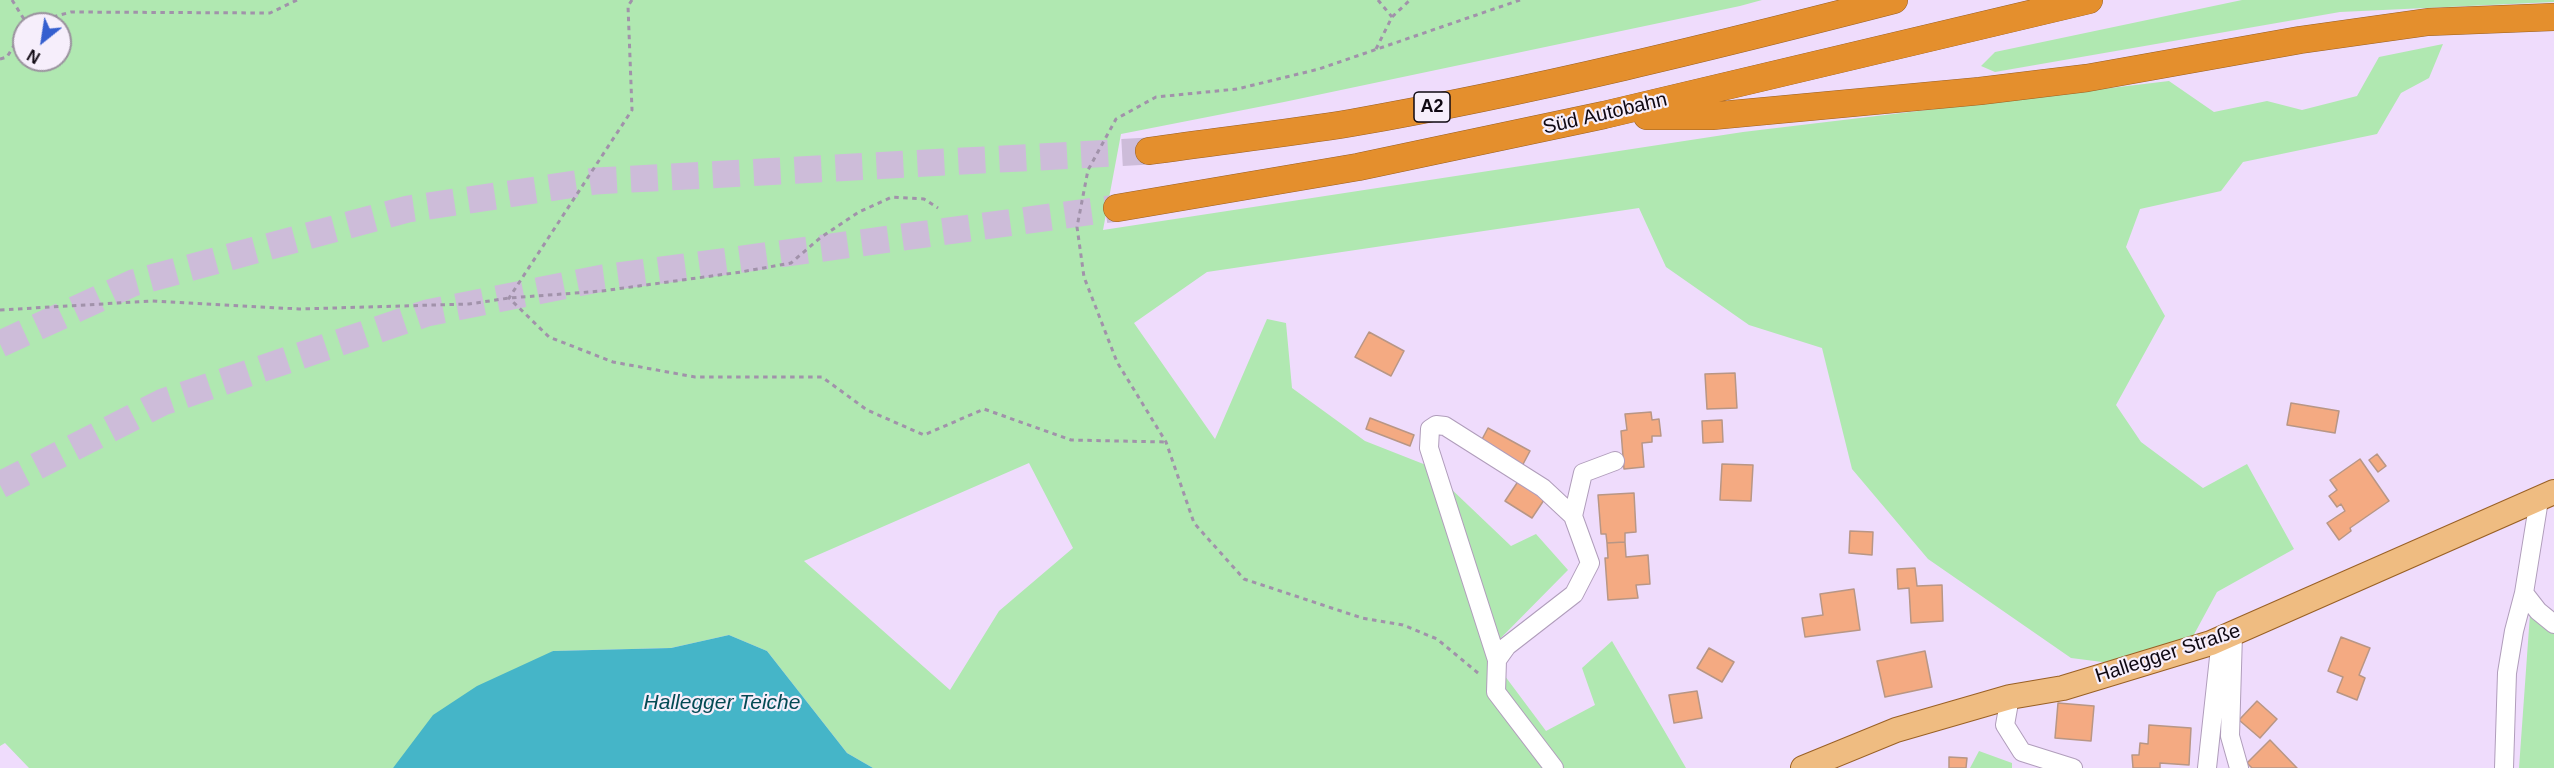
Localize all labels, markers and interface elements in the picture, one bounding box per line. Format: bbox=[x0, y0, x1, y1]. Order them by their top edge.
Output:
north arrow bbox=[12, 12, 72, 72]
text: N bbox=[24, 46, 43, 67]
street label: Süd Autobahn bbox=[1541, 88, 1669, 140]
road number: A2 bbox=[1414, 92, 1450, 122]
street label: Hallegger Straße bbox=[2092, 619, 2244, 689]
water label: Hallegger Teiche bbox=[644, 690, 800, 716]

